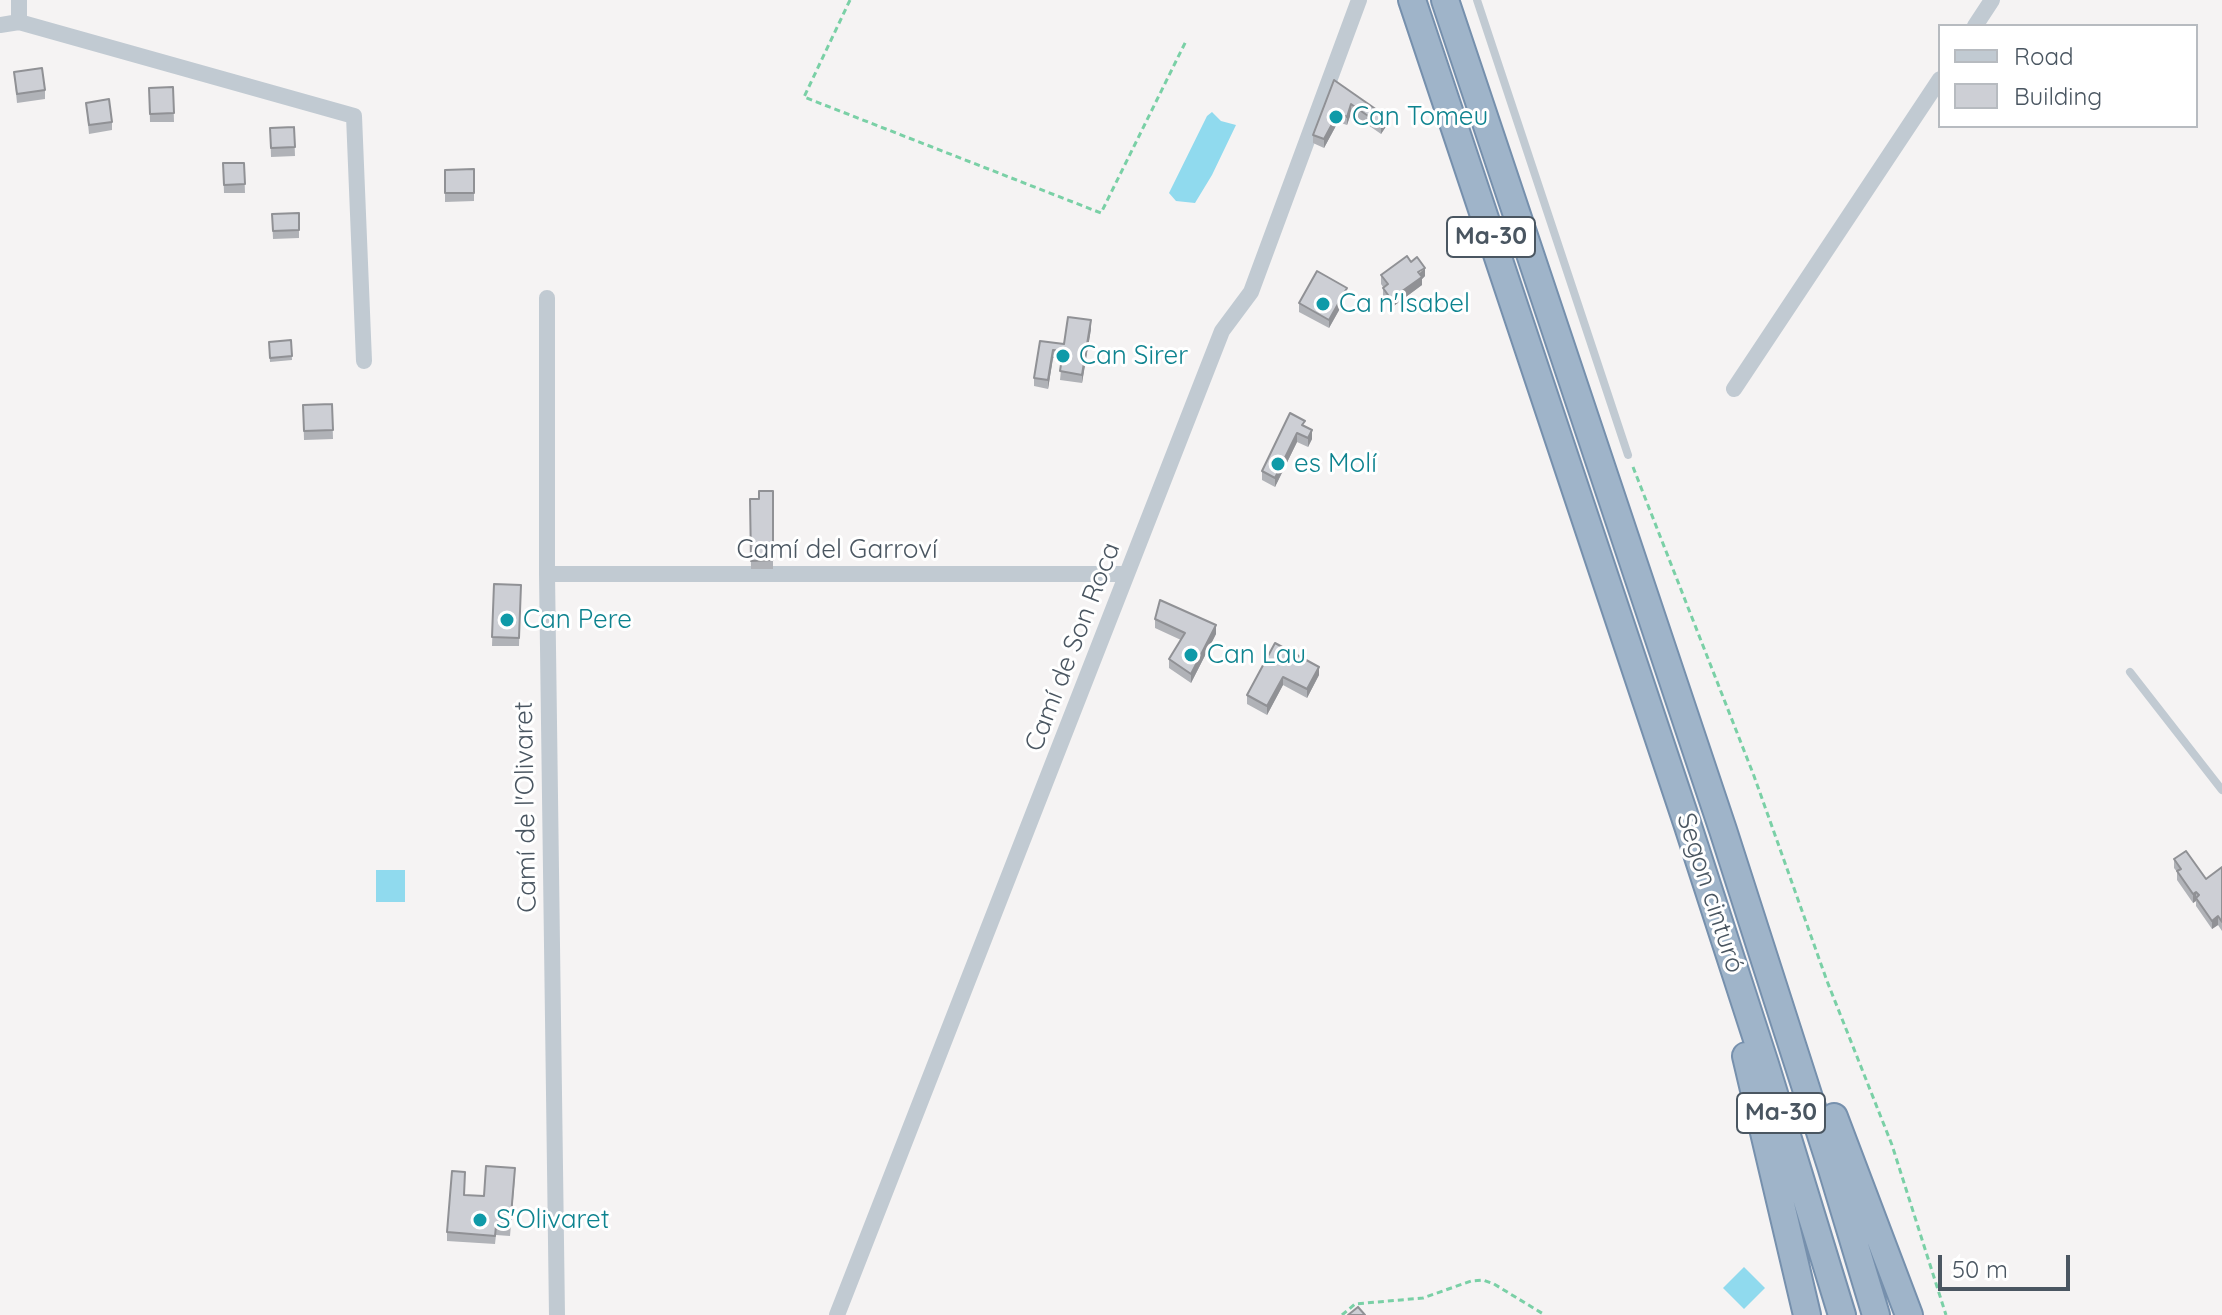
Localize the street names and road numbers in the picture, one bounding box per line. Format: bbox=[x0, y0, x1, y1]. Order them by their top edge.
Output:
road number: Ma-30 bbox=[1447, 217, 1535, 257]
street label: Camí del Garroví bbox=[736, 534, 938, 566]
street label: Camí de Son Roca bbox=[1019, 538, 1127, 756]
street label: Camí de l'Olivaret bbox=[509, 701, 543, 913]
street label: Segon cinturó bbox=[1670, 809, 1750, 977]
road number: Ma-30 bbox=[1737, 1093, 1825, 1133]

